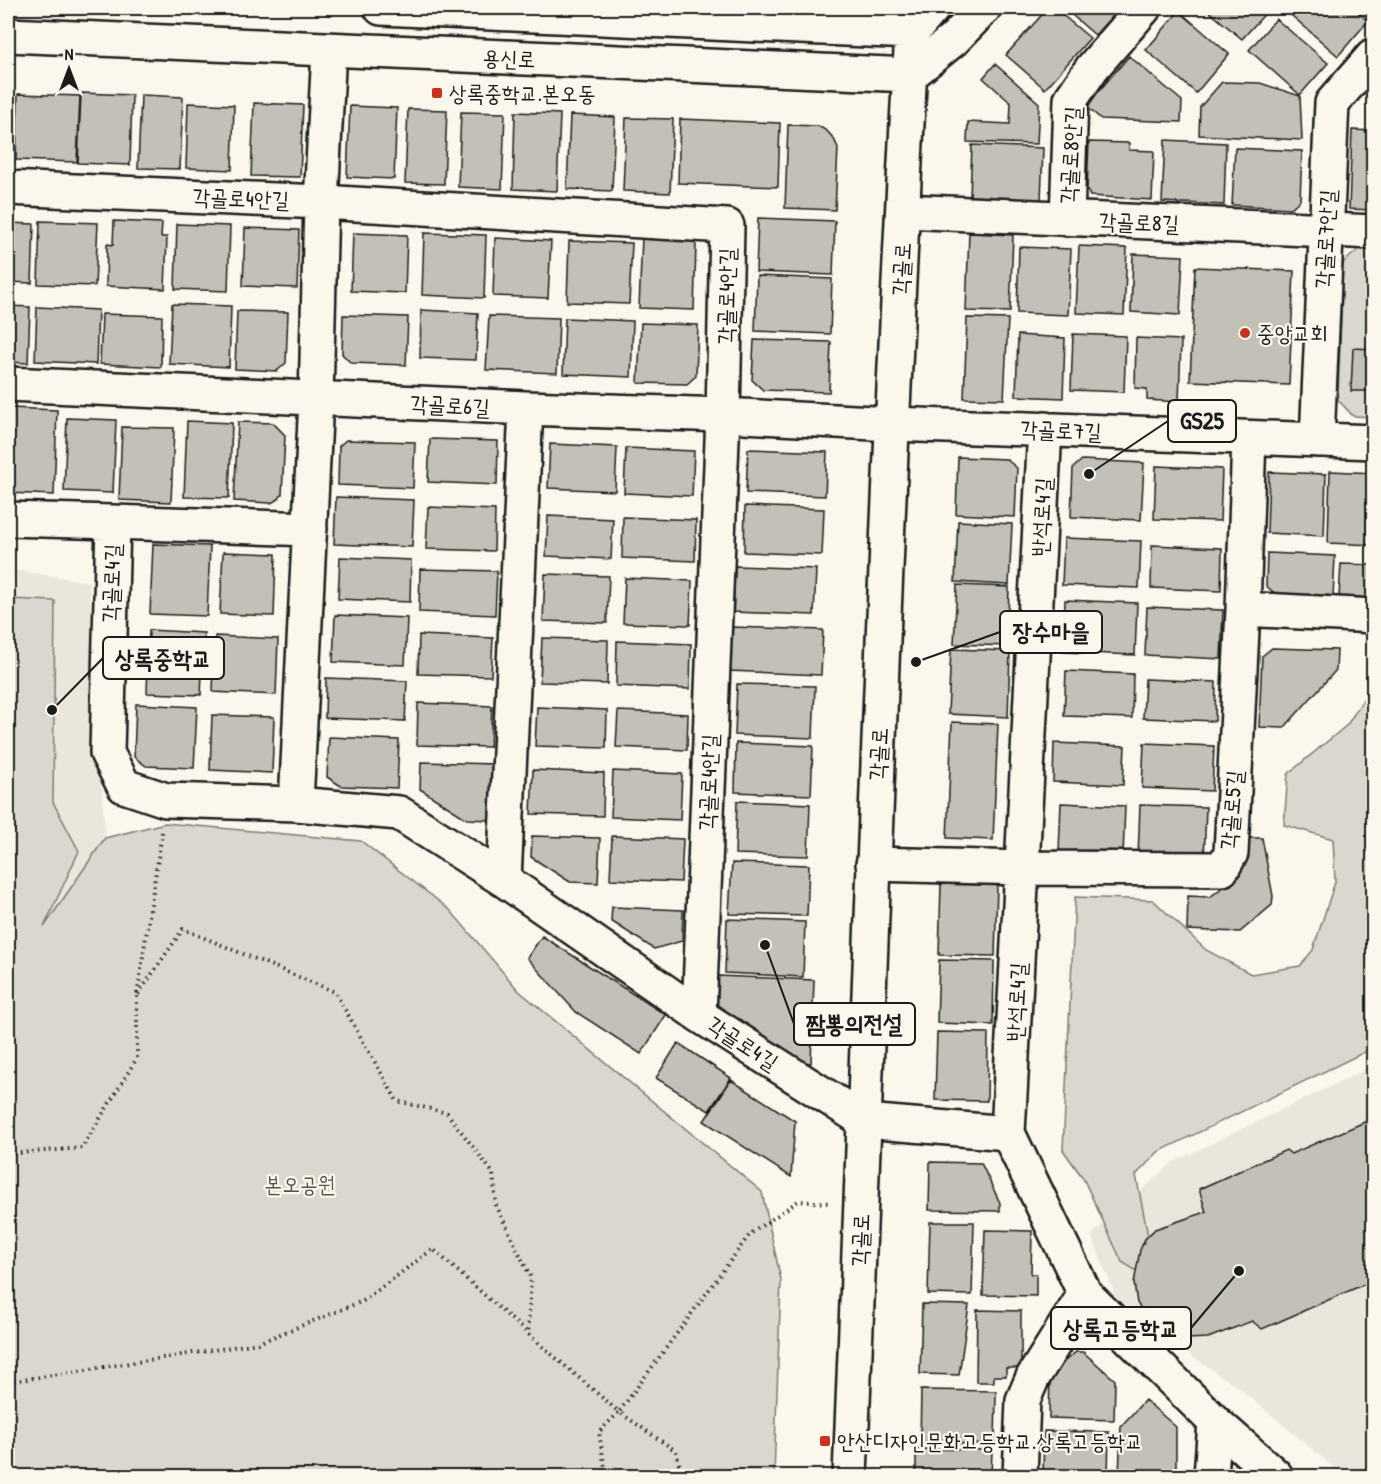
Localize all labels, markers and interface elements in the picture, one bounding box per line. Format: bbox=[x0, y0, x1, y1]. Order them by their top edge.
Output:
north arrow bbox=[39, 39, 99, 99]
street label: 용신로 bbox=[482, 42, 536, 74]
text: N bbox=[65, 43, 74, 65]
place label: 상록중학교.본오동 bbox=[449, 78, 595, 108]
marker: 상록중학교.본오동 bbox=[430, 86, 444, 100]
street label: 각골로8안길 bbox=[1052, 105, 1088, 205]
street label: 각골로4안길 bbox=[192, 181, 290, 215]
street label: 각골로7안길 bbox=[1307, 188, 1343, 289]
street label: 각골로8길 bbox=[1098, 206, 1180, 238]
street label: 각골로 bbox=[885, 242, 917, 296]
street label: 각골로4안길 bbox=[710, 247, 742, 345]
place label: 중앙교회 bbox=[1257, 318, 1328, 348]
marker: 중앙교회 bbox=[1238, 326, 1252, 340]
street label: 각골로6길 bbox=[409, 388, 491, 422]
callout: GS25 bbox=[1168, 400, 1236, 442]
text: GS25 bbox=[1180, 404, 1225, 436]
street label: 각골로7길 bbox=[1020, 414, 1103, 446]
street label: 반석로4길 bbox=[1024, 476, 1058, 557]
street label: 각골로4길 bbox=[95, 543, 127, 623]
callout: 장수마을 bbox=[1000, 611, 1102, 653]
text: 장수마을 bbox=[1012, 615, 1090, 647]
callout: 상록중학교 bbox=[103, 637, 224, 679]
text: 상록중학교 bbox=[115, 642, 211, 674]
street label: 각골로 bbox=[862, 727, 894, 781]
street label: 각골로4안길 bbox=[691, 733, 725, 831]
street label: 각골로5길 bbox=[1213, 768, 1249, 851]
street label: 반석로4길 bbox=[999, 961, 1033, 1042]
callout: 짬뽕의전설 bbox=[794, 1003, 915, 1045]
text: 짬뽕의전설 bbox=[806, 1007, 903, 1039]
street label: 각골로4길 bbox=[702, 1009, 785, 1077]
park label: 본오공원 bbox=[265, 1169, 335, 1199]
street label: 각골로 bbox=[844, 1213, 876, 1267]
callout: 상록고등학교 bbox=[1051, 1307, 1191, 1349]
text: 상록고등학교 bbox=[1063, 1312, 1179, 1344]
place label: 안산디자인문화고등학교.상록고등학교 bbox=[837, 1426, 1143, 1456]
marker: 안산디자인문화고등학교.상록고등학교 bbox=[818, 1434, 832, 1448]

